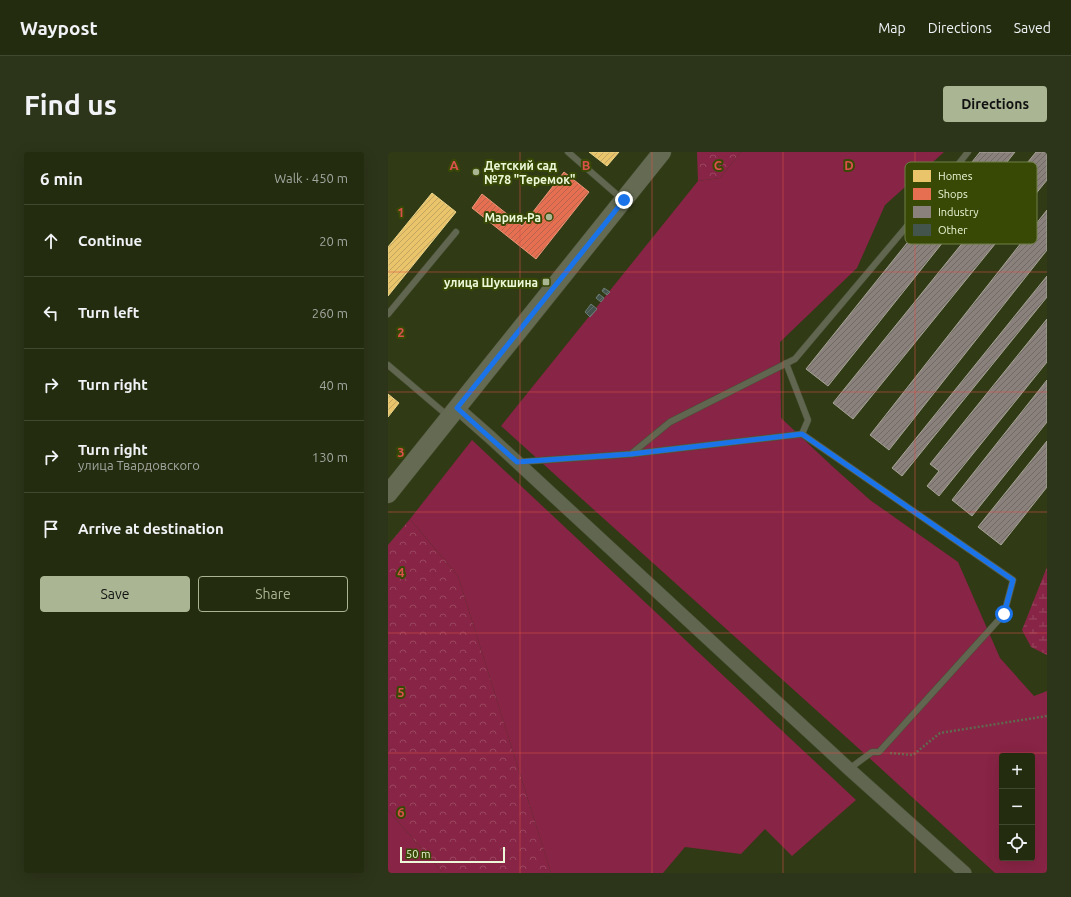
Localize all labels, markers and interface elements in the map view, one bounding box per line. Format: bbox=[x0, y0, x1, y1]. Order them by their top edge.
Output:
text: Waypost bbox=[20, 17, 98, 39]
text: Map bbox=[878, 20, 906, 36]
text: Directions bbox=[928, 20, 992, 36]
text: Saved bbox=[1014, 20, 1051, 36]
button: Directions bbox=[943, 86, 1047, 122]
text: Find us bbox=[24, 89, 117, 120]
text: A bbox=[449, 158, 459, 172]
text: B bbox=[582, 158, 591, 172]
text: C bbox=[714, 158, 723, 172]
text: D bbox=[844, 158, 854, 172]
place label: Детский сад №78 "Теремок" bbox=[484, 159, 575, 186]
legend bbox=[905, 162, 1037, 244]
marker: Детский сад №78 "Теремок" bbox=[471, 167, 481, 177]
text: 6 min bbox=[40, 169, 83, 188]
text: Homes bbox=[938, 170, 973, 182]
text: Walk · 450 m bbox=[274, 171, 348, 185]
text: Shops bbox=[938, 188, 968, 200]
route end bbox=[615, 191, 633, 209]
text: 1 bbox=[397, 205, 405, 219]
text: Industry bbox=[938, 206, 979, 218]
place label: Мария-Ра bbox=[484, 211, 541, 224]
marker: Мария-Ра bbox=[544, 212, 554, 222]
text: Other bbox=[938, 224, 968, 236]
icon: ahead bbox=[40, 230, 62, 252]
text: Continue bbox=[78, 232, 142, 249]
text: 20 m bbox=[319, 234, 348, 248]
place label: улица Шукшина bbox=[444, 276, 538, 289]
marker: улица Шукшина bbox=[541, 277, 551, 287]
icon: left bbox=[40, 302, 62, 324]
text: Turn left bbox=[78, 304, 139, 321]
text: 260 m bbox=[312, 306, 348, 320]
text: 2 bbox=[397, 325, 405, 339]
icon: right bbox=[40, 374, 62, 396]
text: Turn right bbox=[78, 376, 148, 393]
text: 40 m bbox=[319, 378, 348, 392]
text: Turn right bbox=[78, 441, 148, 458]
text: 3 bbox=[397, 445, 405, 459]
icon: right bbox=[40, 446, 62, 468]
text: 130 m bbox=[312, 450, 348, 464]
text: улица Твардовского bbox=[78, 458, 200, 472]
icon: arrive bbox=[40, 518, 62, 540]
text: Arrive at destination bbox=[78, 520, 224, 537]
text: 4 bbox=[397, 565, 405, 579]
button: Save bbox=[40, 576, 190, 612]
button: Share bbox=[198, 576, 348, 612]
route start bbox=[995, 605, 1013, 623]
text: 5 bbox=[397, 685, 405, 699]
map controls bbox=[999, 753, 1035, 861]
button: + bbox=[999, 753, 1035, 789]
button: − bbox=[999, 789, 1035, 825]
text: 6 bbox=[397, 805, 405, 819]
button: locate bbox=[999, 825, 1035, 861]
scale bar bbox=[400, 845, 505, 864]
text: 50 m bbox=[406, 848, 430, 860]

